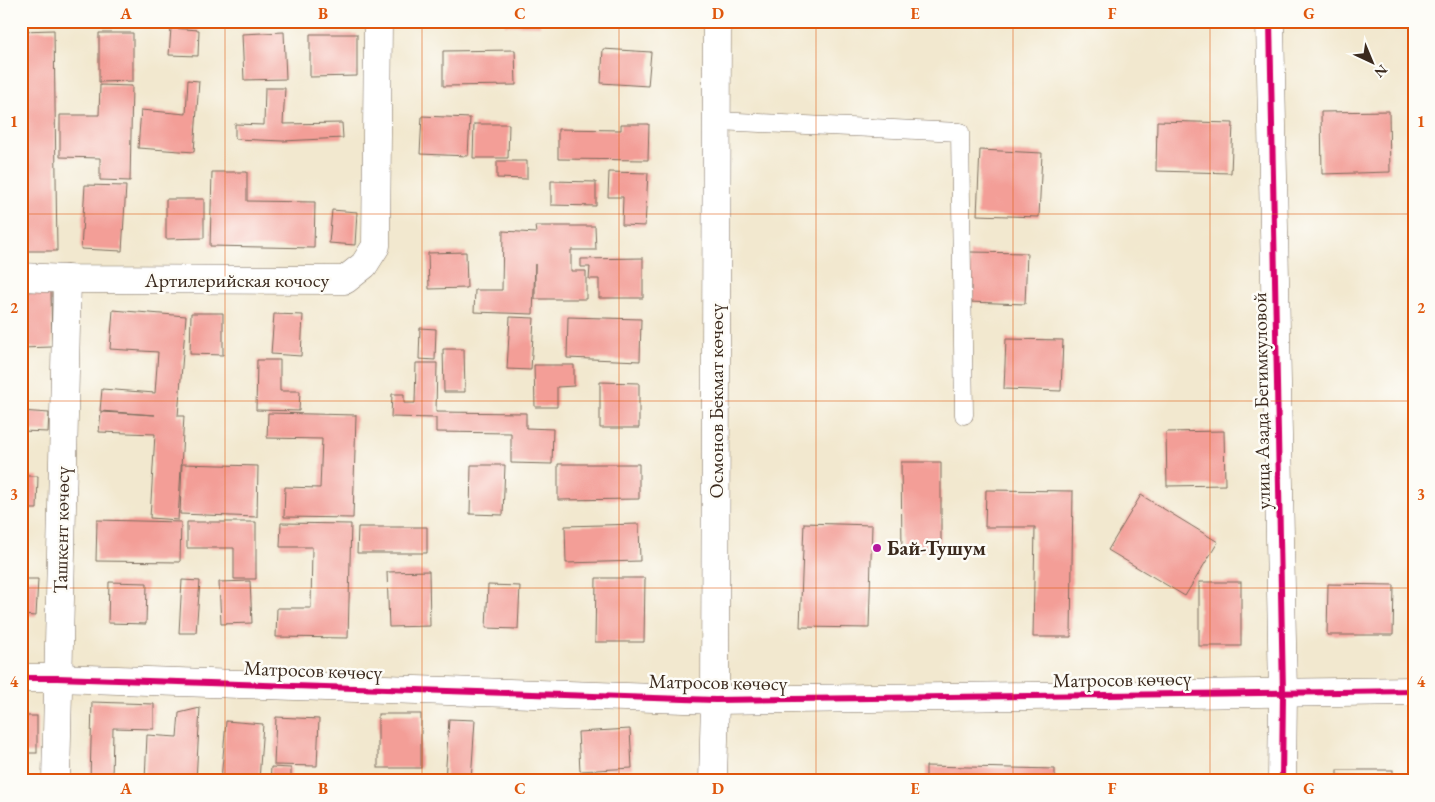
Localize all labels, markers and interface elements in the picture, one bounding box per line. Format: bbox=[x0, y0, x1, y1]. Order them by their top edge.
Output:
text: A bbox=[119, 3, 132, 24]
text: B bbox=[318, 3, 328, 24]
text: C bbox=[514, 3, 526, 24]
text: D bbox=[712, 3, 724, 24]
text: E bbox=[910, 3, 920, 24]
text: F bbox=[1108, 3, 1117, 24]
text: G bbox=[1303, 3, 1315, 24]
north arrow bbox=[1348, 38, 1398, 88]
text: N bbox=[1370, 61, 1391, 82]
text: 1 bbox=[10, 111, 18, 132]
text: 1 bbox=[1417, 111, 1425, 132]
street label: Артилерийская кочосу bbox=[144, 267, 329, 293]
street label: улица Азада Бегимкуловой bbox=[1246, 292, 1276, 510]
text: 2 bbox=[10, 297, 19, 318]
text: 2 bbox=[1417, 297, 1426, 318]
street label: Осмонов Бекмат көчөсү bbox=[703, 302, 729, 498]
street label: Ташкент көчөсү bbox=[47, 465, 75, 594]
text: 3 bbox=[10, 484, 18, 505]
text: 3 bbox=[1417, 484, 1425, 505]
place label: Бай-Тушум bbox=[887, 535, 986, 561]
marker: Бай-Тушум bbox=[871, 542, 883, 554]
street label: Матросов көчөсү bbox=[243, 655, 384, 685]
street label: Матросов көчөсү bbox=[1052, 665, 1193, 693]
street label: Матросов көчөсү bbox=[648, 668, 789, 696]
text: 4 bbox=[10, 671, 19, 692]
text: 4 bbox=[1417, 671, 1426, 692]
text: A bbox=[119, 778, 132, 799]
text: B bbox=[318, 778, 328, 799]
text: C bbox=[514, 778, 526, 799]
text: D bbox=[712, 778, 724, 799]
text: E bbox=[910, 778, 920, 799]
text: F bbox=[1108, 778, 1117, 799]
text: G bbox=[1303, 778, 1315, 799]

